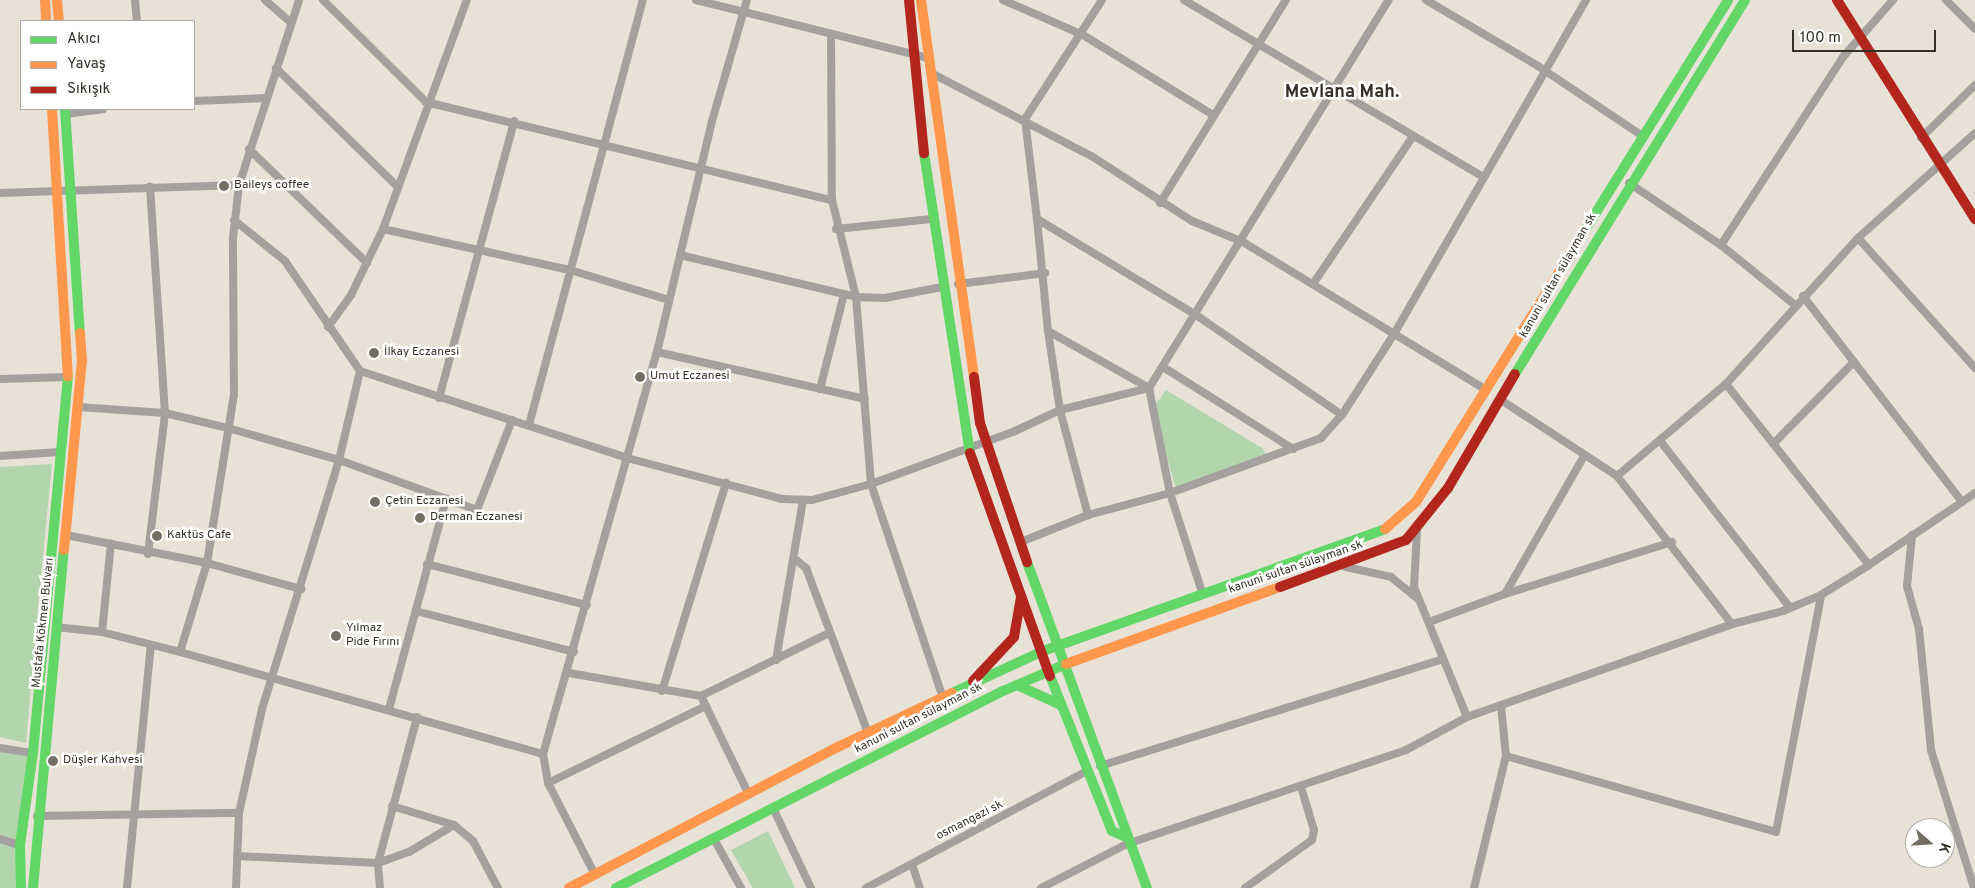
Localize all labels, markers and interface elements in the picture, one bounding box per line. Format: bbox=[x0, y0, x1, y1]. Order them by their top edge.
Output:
legend bbox=[20, 20, 195, 110]
scale bar bbox=[1795, 20, 1939, 52]
text: 100 m bbox=[1800, 29, 1841, 48]
text: Akıcı bbox=[67, 30, 100, 49]
text: Yavaş bbox=[67, 55, 106, 74]
text: Sıkışık bbox=[67, 80, 111, 99]
district label: Mevlana Mah. bbox=[1285, 82, 1399, 104]
place label: Baileys coffee bbox=[234, 179, 309, 193]
marker: Baileys coffee bbox=[218, 180, 230, 192]
street label: kanuni sultan sülayman sk bbox=[1517, 211, 1601, 341]
place label: İlkay Eczanesi bbox=[384, 346, 459, 360]
marker: İlkay Eczanesi bbox=[368, 347, 380, 359]
place label: Umut Eczanesi bbox=[650, 370, 730, 384]
marker: Umut Eczanesi bbox=[634, 371, 646, 383]
place label: Çetin Eczanesi bbox=[385, 495, 463, 509]
marker: Çetin Eczanesi bbox=[369, 496, 381, 508]
place label: Derman Eczanesi bbox=[430, 511, 523, 525]
marker: Derman Eczanesi bbox=[414, 512, 426, 524]
place label: Kaktüs Cafe bbox=[167, 529, 231, 543]
marker: Kaktüs Cafe bbox=[151, 530, 163, 542]
street label: kanuni sultan sülayman sk bbox=[1227, 538, 1365, 598]
street label: Mustafa Kökmen Bulvarı bbox=[30, 557, 58, 689]
place label: Yılmaz Pide Fırını bbox=[346, 622, 399, 650]
marker: Yılmaz Pide Fırını bbox=[330, 630, 342, 642]
street label: kanuni sultan sülayman sk bbox=[853, 681, 985, 757]
place label: Düşler Kahvesi bbox=[63, 754, 143, 768]
marker: Düşler Kahvesi bbox=[47, 755, 59, 767]
street label: osmangazi sk bbox=[934, 798, 1006, 844]
north arrow bbox=[1905, 818, 1955, 868]
text: K bbox=[1934, 840, 1953, 855]

